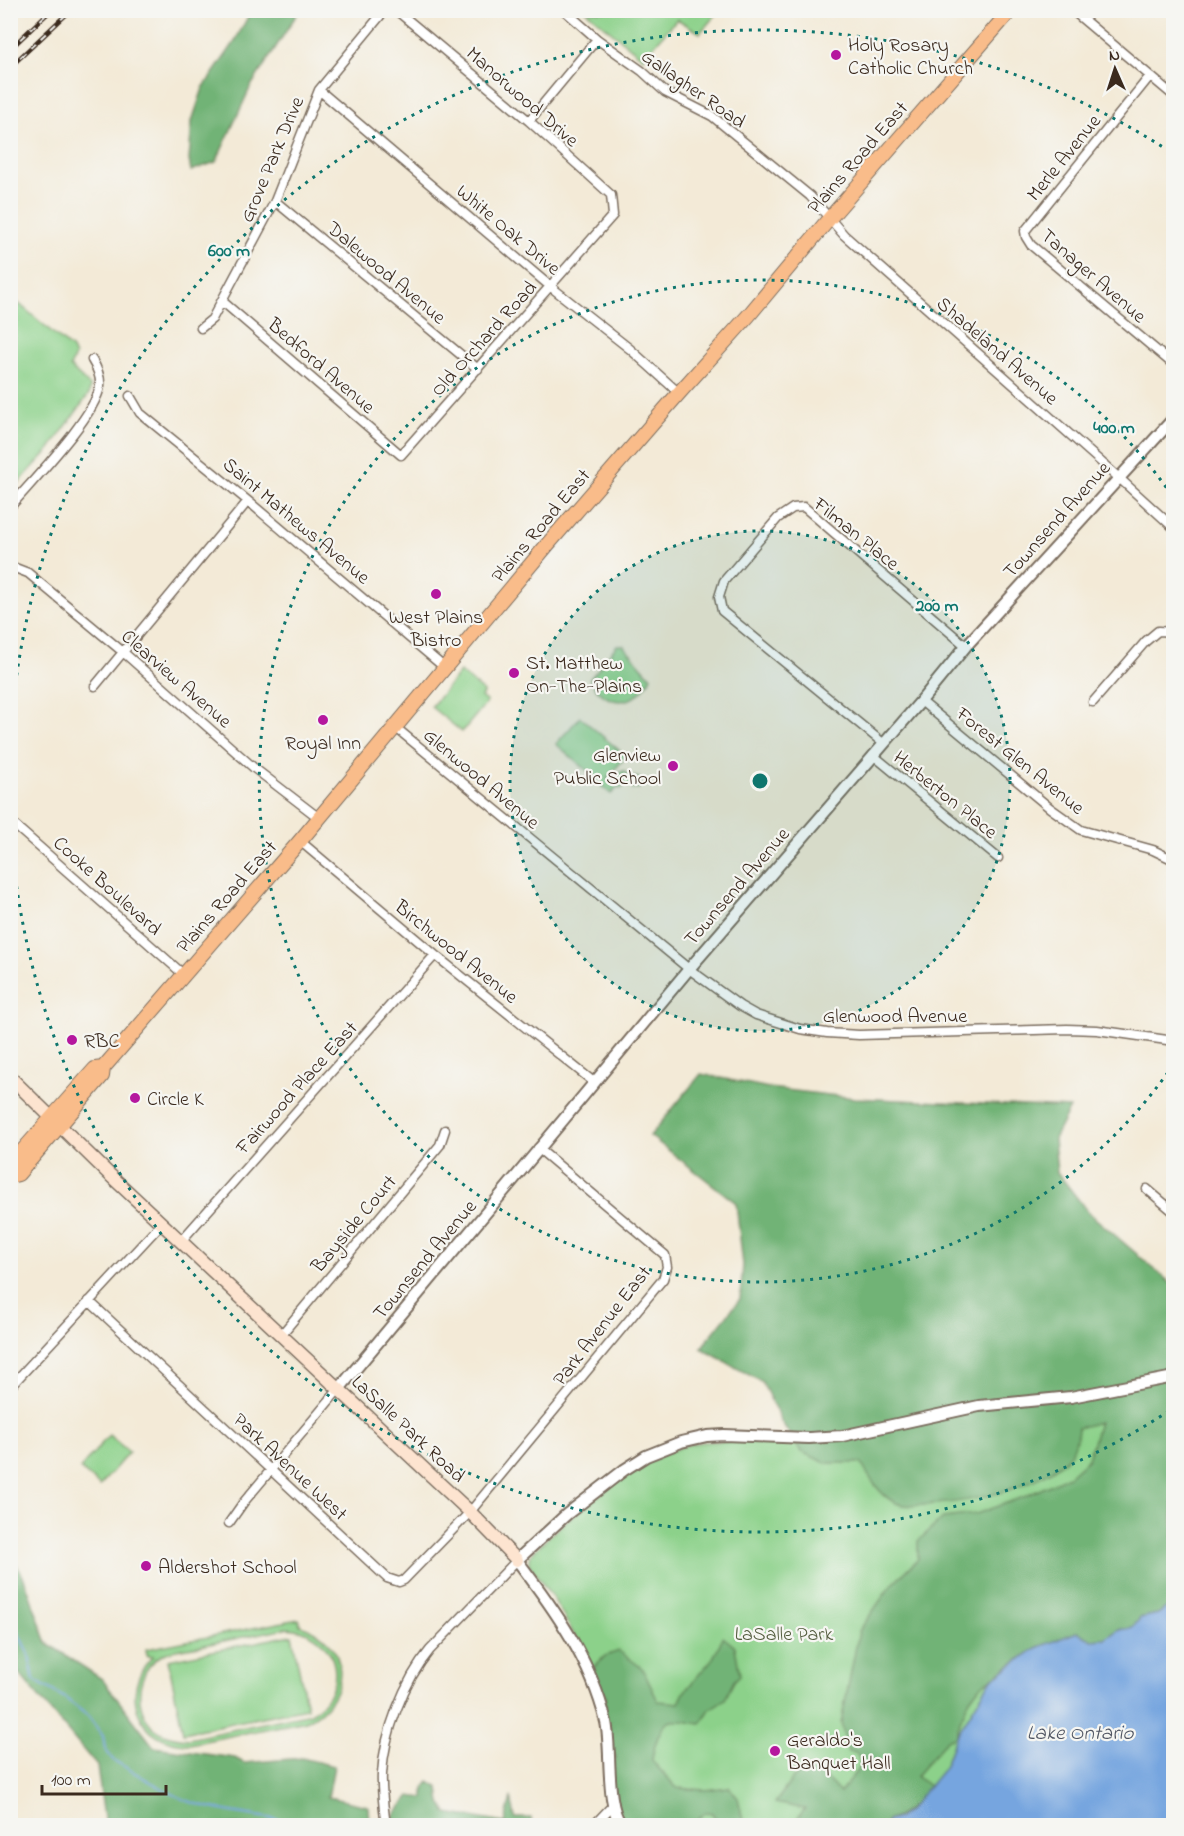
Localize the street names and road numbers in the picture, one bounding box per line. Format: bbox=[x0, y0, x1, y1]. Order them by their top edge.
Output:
street label: Manorwood Drive bbox=[459, 41, 584, 155]
street label: Gallagher Road bbox=[634, 43, 751, 138]
street label: Grove Park Drive bbox=[234, 92, 313, 227]
street label: Plains Road East bbox=[802, 96, 916, 222]
street label: Merle Avenue bbox=[1021, 109, 1109, 208]
street label: White Oak Drive bbox=[449, 178, 566, 283]
street label: Dalewood Avenue bbox=[319, 215, 451, 332]
street label: Tanager Avenue bbox=[1032, 223, 1152, 332]
street label: Old Orchard Road bbox=[425, 275, 545, 404]
street label: Shadeland Avenue bbox=[929, 291, 1064, 413]
street label: Bedford Avenue bbox=[259, 311, 381, 422]
street label: Saint Mathews Avenue bbox=[215, 451, 376, 593]
street label: Townsend Avenue bbox=[997, 456, 1119, 586]
street label: Plains Road East bbox=[485, 463, 599, 590]
street label: Filman Place bbox=[805, 490, 905, 579]
street label: Clearview Avenue bbox=[114, 624, 237, 736]
street label: Forest Glen Avenue bbox=[948, 700, 1090, 823]
street label: Glenwood Avenue bbox=[416, 722, 545, 837]
street label: Herberton Place bbox=[886, 745, 1003, 847]
street label: Townsend Avenue bbox=[678, 822, 798, 953]
street label: Cooke Boulevard bbox=[46, 830, 167, 944]
street label: Plains Road East bbox=[171, 835, 285, 961]
street label: Birchwood Avenue bbox=[387, 893, 523, 1012]
street label: Glenwood Avenue bbox=[823, 1003, 967, 1032]
street label: Fairwood Place East bbox=[229, 1015, 366, 1163]
street label: Bayside Court bbox=[305, 1169, 405, 1281]
street label: Townsend Avenue bbox=[367, 1194, 485, 1327]
street label: Park Avenue East bbox=[547, 1260, 659, 1393]
street label: LaSalle Park Road bbox=[344, 1369, 471, 1491]
street label: Park Avenue West bbox=[226, 1407, 353, 1529]

